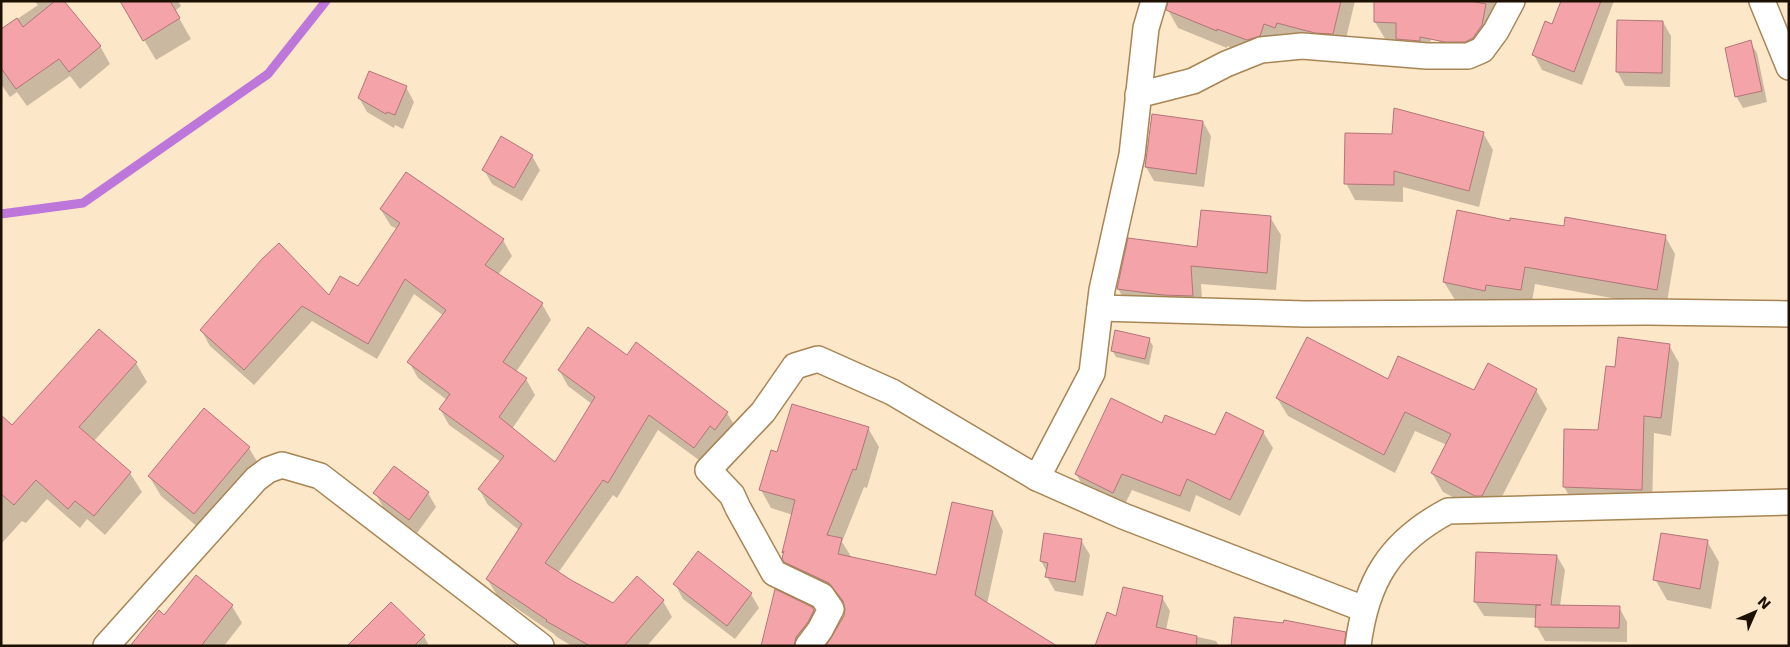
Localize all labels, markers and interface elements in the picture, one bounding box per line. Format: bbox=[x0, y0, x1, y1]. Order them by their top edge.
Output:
north arrow bbox=[1730, 587, 1780, 637]
text: N bbox=[1754, 593, 1774, 613]

